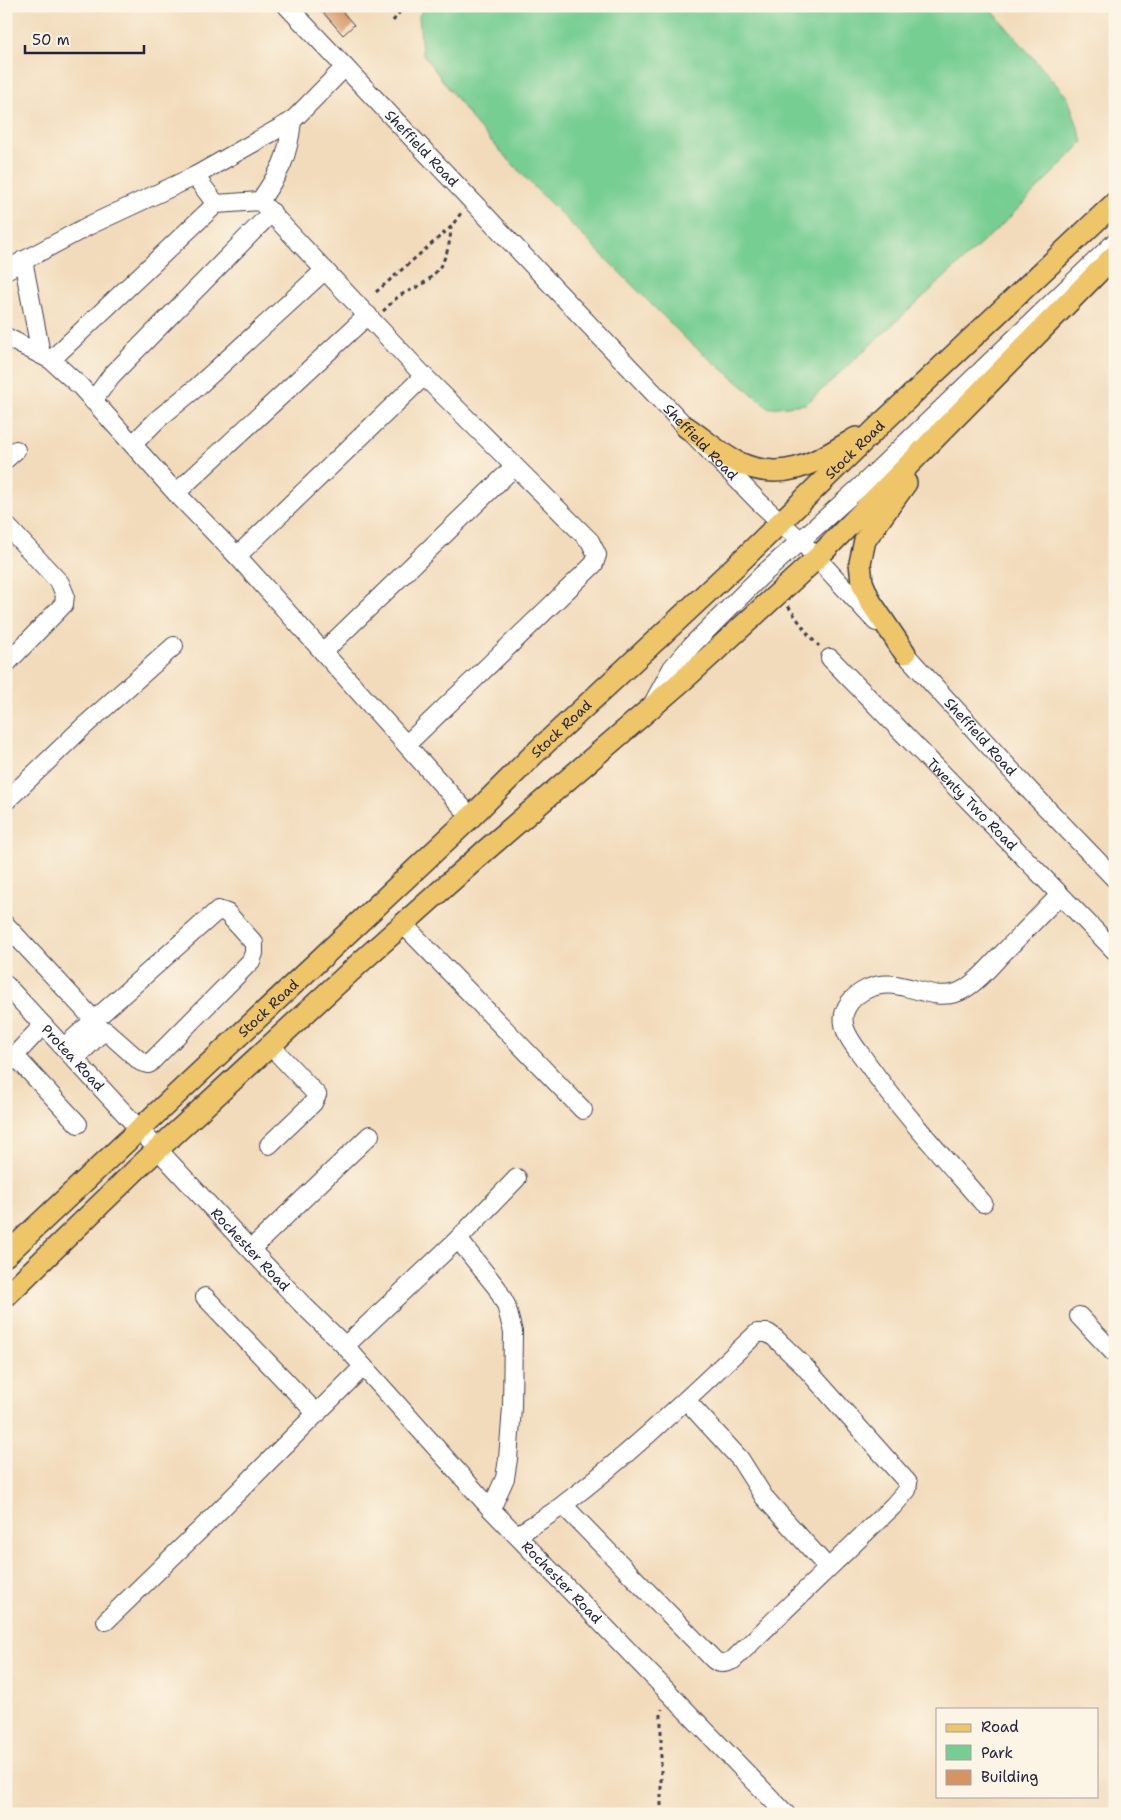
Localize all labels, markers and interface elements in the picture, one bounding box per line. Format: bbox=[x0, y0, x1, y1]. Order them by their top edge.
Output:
scale bar bbox=[25, 22, 144, 54]
text: 50 m bbox=[32, 30, 70, 50]
street label: Sheffield Road bbox=[381, 106, 463, 191]
street label: Sheffield Road bbox=[660, 400, 742, 484]
street label: Stock Road bbox=[821, 416, 888, 483]
street label: Sheffield Road bbox=[940, 694, 1021, 779]
street label: Stock Road bbox=[527, 696, 595, 761]
street label: Twenty Two Road bbox=[923, 754, 1021, 854]
street label: Stock Road bbox=[234, 975, 302, 1041]
street label: Protea Road bbox=[38, 1021, 108, 1095]
street label: Rochester Road bbox=[207, 1204, 294, 1295]
street label: Rochester Road bbox=[518, 1537, 606, 1627]
legend bbox=[936, 1708, 1098, 1798]
text: Road bbox=[981, 1717, 1019, 1737]
text: Park bbox=[981, 1743, 1013, 1763]
text: Building bbox=[981, 1767, 1038, 1787]

